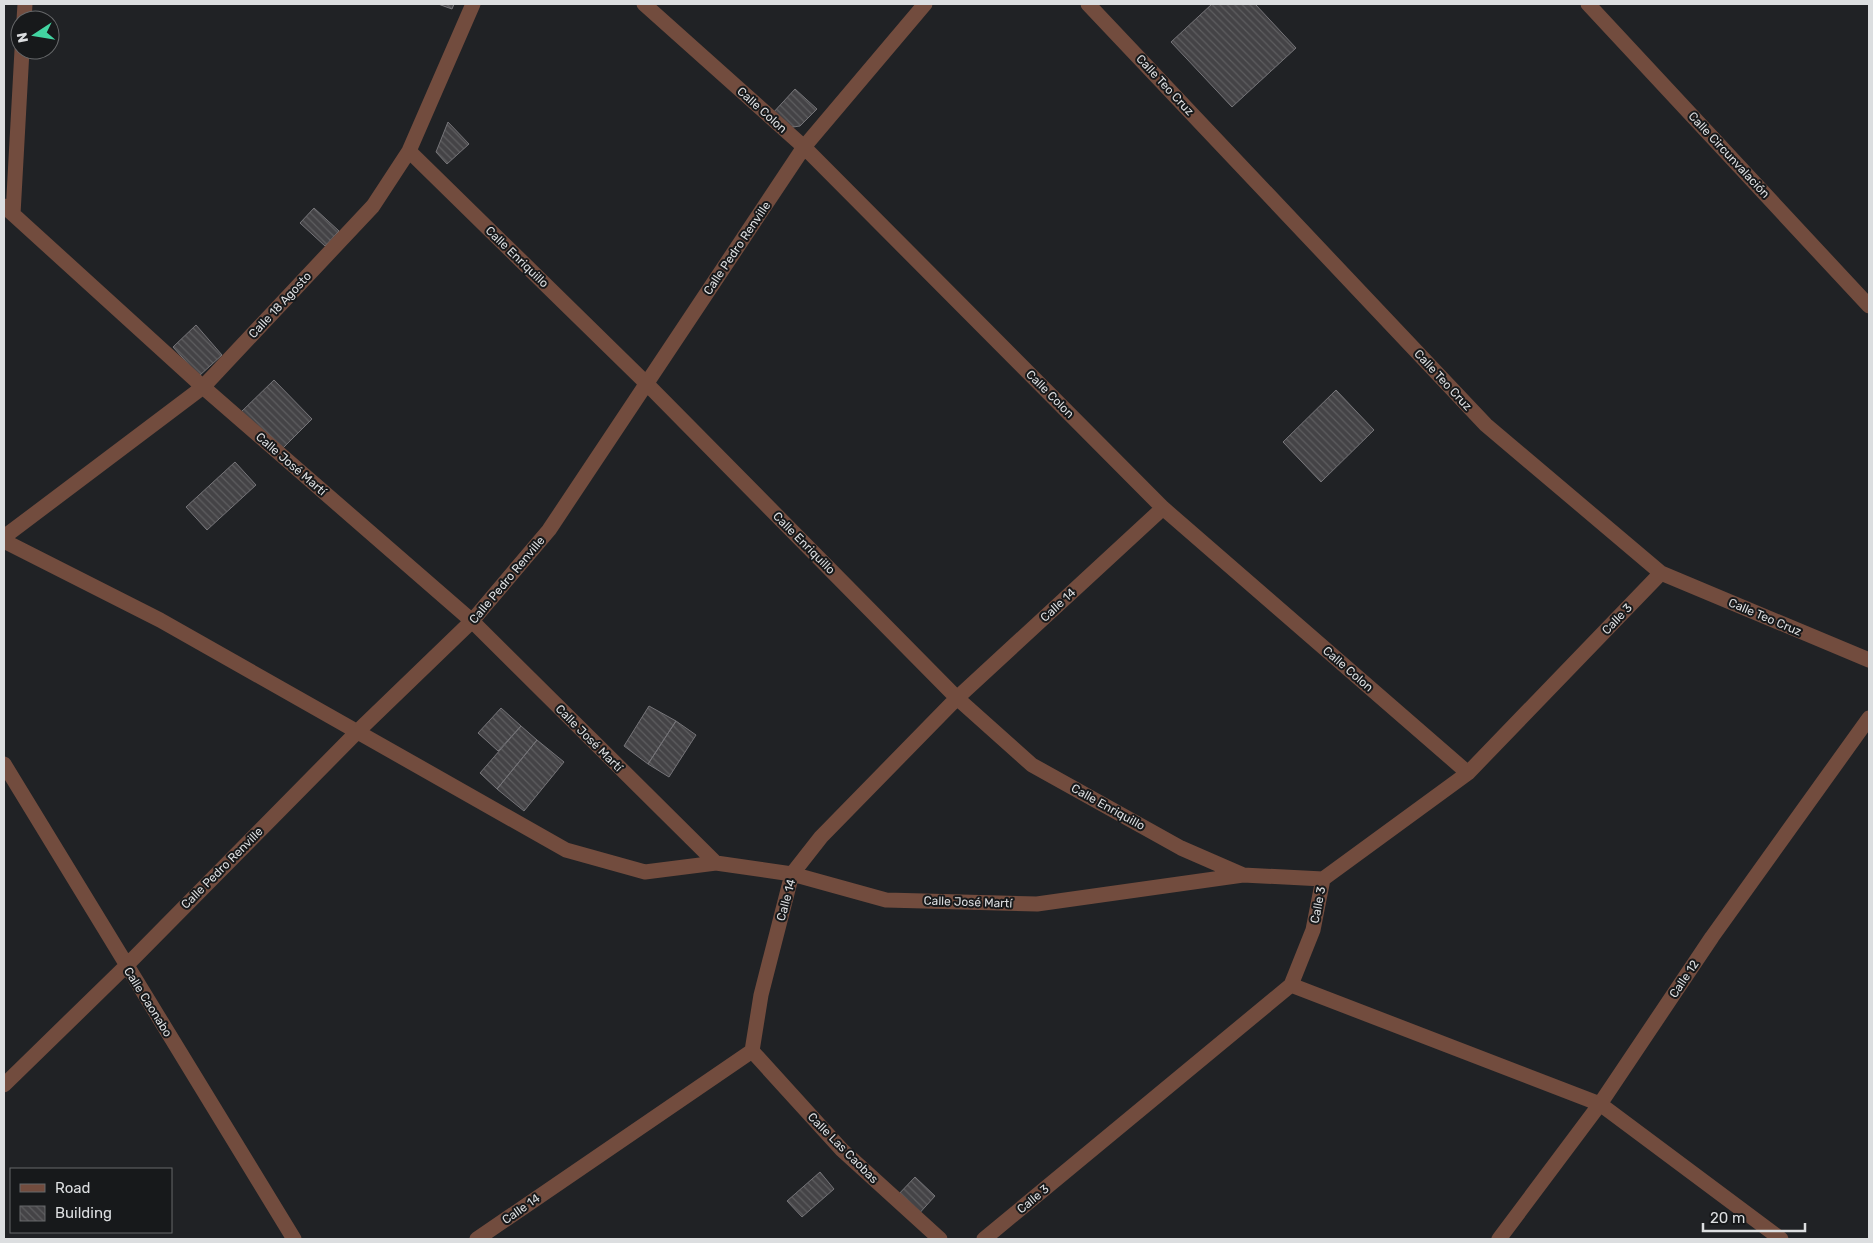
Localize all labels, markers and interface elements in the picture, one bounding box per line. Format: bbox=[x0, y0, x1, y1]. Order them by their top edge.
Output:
north arrow bbox=[10, 10, 60, 60]
text: N bbox=[13, 31, 32, 44]
street label: Calle Teo Cruz bbox=[1133, 52, 1197, 118]
street label: Calle Colon bbox=[734, 84, 790, 136]
street label: Calle Circunvalación bbox=[1685, 109, 1773, 201]
street label: Calle Pedro Renville bbox=[701, 198, 774, 297]
street label: Calle Enriquillo bbox=[483, 223, 551, 291]
street label: Calle 18 Agosto bbox=[246, 269, 314, 341]
street label: Calle Teo Cruz bbox=[1411, 347, 1475, 413]
street label: Calle Colon bbox=[1023, 367, 1077, 421]
street label: Calle José Martí bbox=[253, 430, 330, 499]
street label: Calle Enriquillo bbox=[770, 509, 838, 577]
street label: Calle Pedro Renville bbox=[466, 533, 548, 626]
street label: Calle 14 bbox=[1038, 585, 1079, 625]
street label: Calle Teo Cruz bbox=[1726, 595, 1804, 639]
street label: Calle 3 bbox=[1599, 601, 1635, 637]
street label: Calle Colon bbox=[1320, 643, 1376, 695]
street label: Calle José Martí bbox=[553, 702, 626, 775]
street label: Calle Enriquillo bbox=[1069, 781, 1147, 833]
street label: Calle Pedro Renville bbox=[178, 824, 266, 912]
street label: Calle 14 bbox=[774, 877, 798, 922]
street label: Calle 3 bbox=[1308, 885, 1328, 925]
street label: Calle José Martí bbox=[923, 893, 1014, 911]
street label: Calle 12 bbox=[1666, 958, 1702, 1000]
street label: Calle Caonabo bbox=[121, 965, 175, 1040]
street label: Calle Las Caobas bbox=[805, 1110, 881, 1186]
legend bbox=[10, 1168, 172, 1233]
text: Road bbox=[55, 1179, 91, 1197]
street label: Calle 3 bbox=[1014, 1182, 1052, 1216]
street label: Calle 14 bbox=[499, 1191, 543, 1227]
scale bar bbox=[1703, 1200, 1806, 1232]
text: Building bbox=[55, 1204, 112, 1222]
text: 20 m bbox=[1710, 1209, 1745, 1227]

